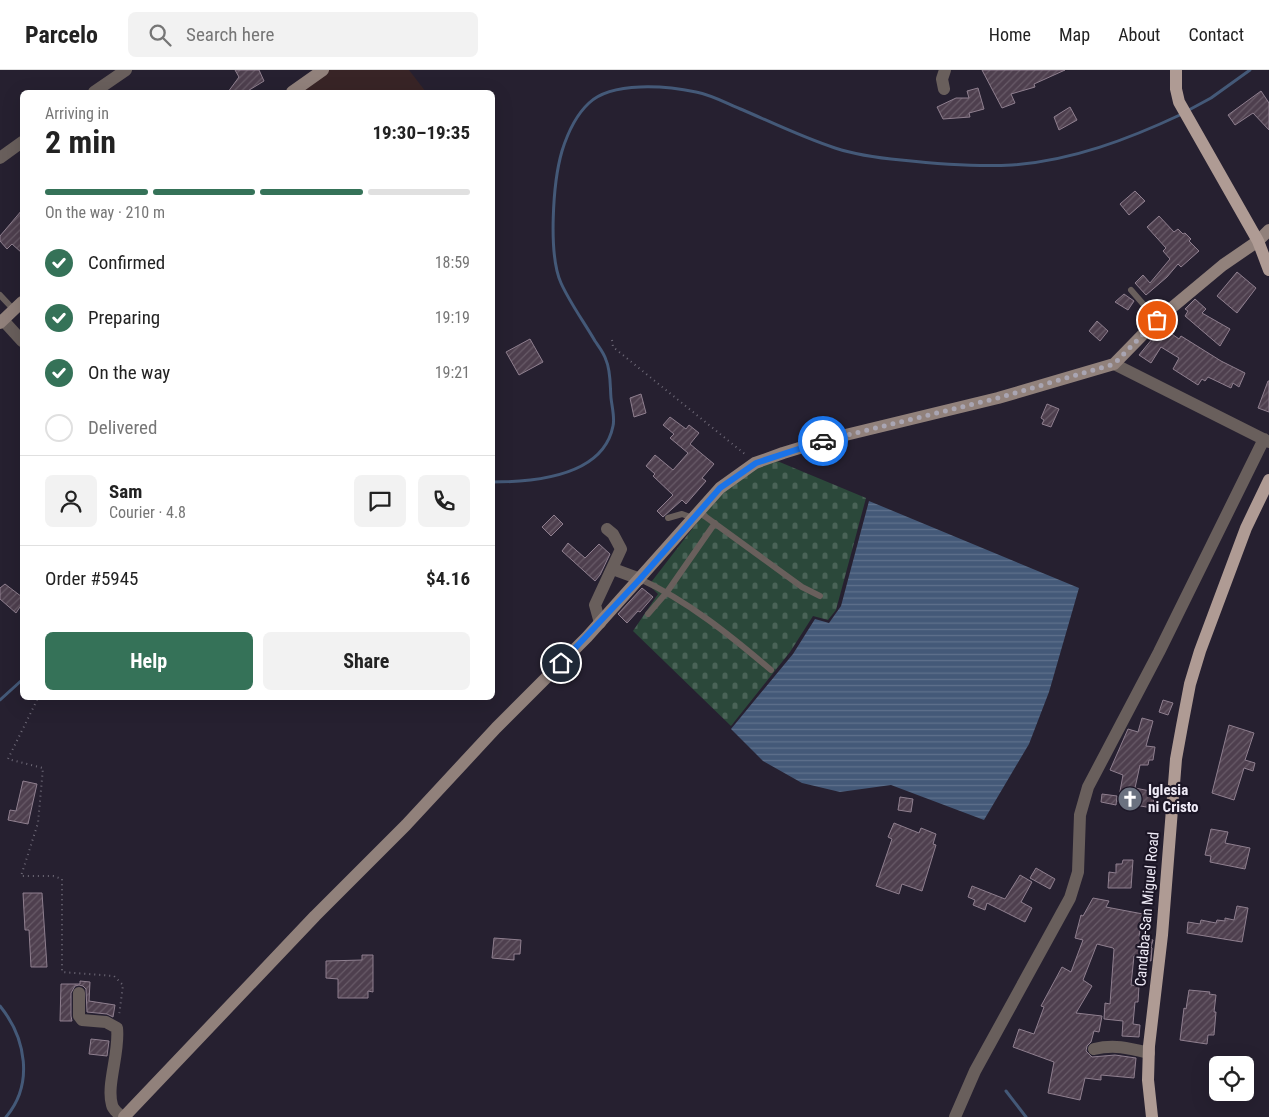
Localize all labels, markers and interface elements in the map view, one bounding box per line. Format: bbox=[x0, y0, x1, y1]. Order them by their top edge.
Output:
search box bbox=[128, 12, 478, 57]
text: Parcelo bbox=[25, 21, 98, 49]
icon: search bbox=[146, 21, 174, 49]
text: Search here bbox=[186, 23, 274, 46]
text: Home bbox=[989, 24, 1031, 45]
text: Map bbox=[1059, 24, 1090, 45]
text: About bbox=[1118, 24, 1160, 45]
text: Contact bbox=[1188, 24, 1244, 45]
text: Arriving in bbox=[45, 104, 109, 123]
text: 19:30–19:35 bbox=[372, 121, 470, 144]
text: 2 min bbox=[45, 123, 116, 161]
text: On the way · 210 m bbox=[45, 203, 165, 222]
icon: check bbox=[45, 249, 73, 277]
text: Confirmed bbox=[88, 251, 165, 274]
text: 18:59 bbox=[435, 253, 470, 272]
pin bbox=[1136, 299, 1178, 341]
icon: check bbox=[45, 304, 73, 332]
text: Preparing bbox=[88, 306, 160, 329]
icon: bag bbox=[1143, 306, 1171, 334]
text: 19:19 bbox=[435, 308, 470, 327]
icon: check bbox=[45, 359, 73, 387]
text: On the way bbox=[88, 361, 170, 384]
text: 19:21 bbox=[435, 363, 470, 382]
text: Delivered bbox=[88, 416, 157, 439]
courier bbox=[798, 416, 848, 466]
icon: car bbox=[809, 427, 837, 455]
button: person bbox=[45, 475, 97, 527]
button: chat bbox=[354, 475, 406, 527]
button: phone bbox=[418, 475, 470, 527]
text: Sam bbox=[109, 480, 142, 503]
text: Courier · 4.8 bbox=[109, 503, 186, 522]
text: Order #5945 bbox=[45, 567, 138, 590]
text: $4.16 bbox=[426, 567, 470, 590]
button: Help bbox=[45, 632, 253, 690]
button: Share bbox=[263, 632, 470, 690]
pin bbox=[540, 642, 582, 684]
icon: home bbox=[547, 649, 575, 677]
place label: Iglesia ni Cristo bbox=[1148, 781, 1199, 816]
church icon: Iglesia ni Cristo bbox=[1117, 786, 1143, 812]
street label: Candaba-San Miguel Road bbox=[1131, 831, 1163, 987]
map controls bbox=[1209, 1056, 1254, 1101]
button: locate bbox=[1209, 1056, 1254, 1101]

